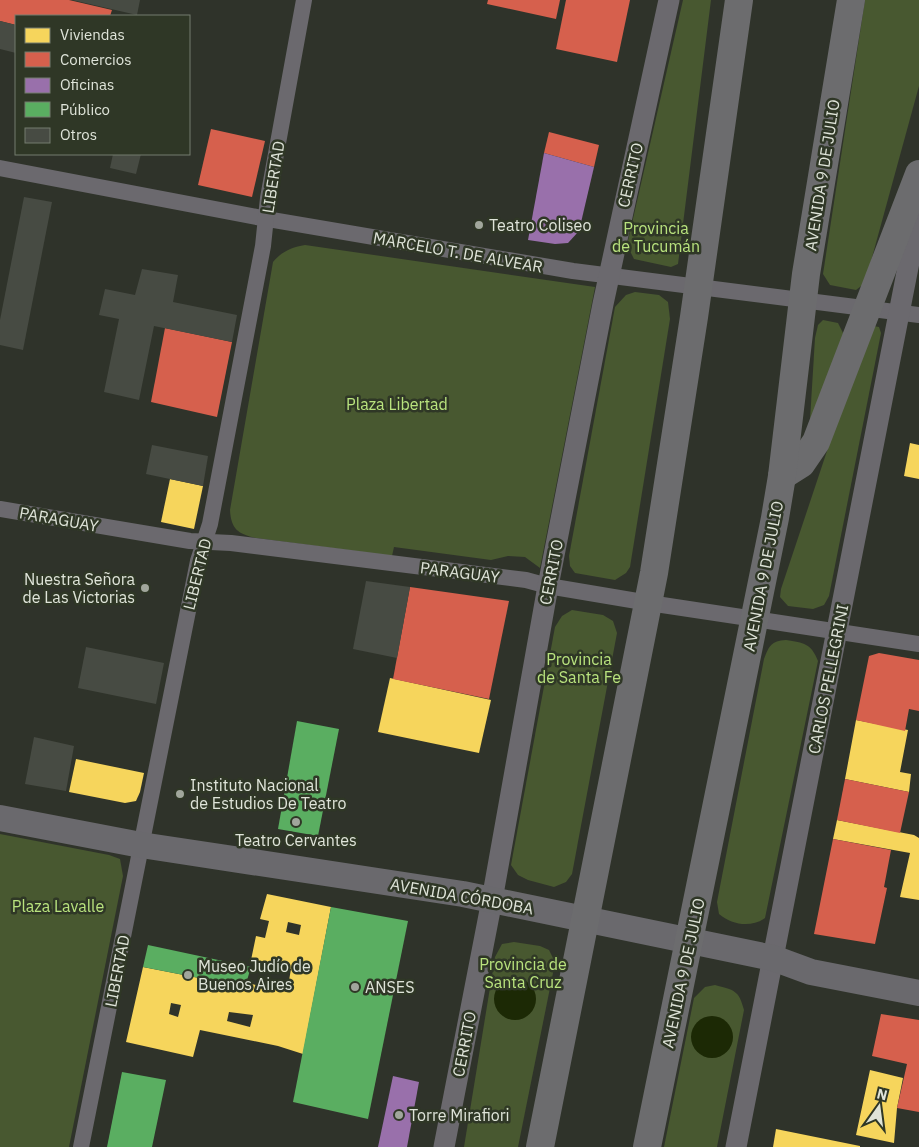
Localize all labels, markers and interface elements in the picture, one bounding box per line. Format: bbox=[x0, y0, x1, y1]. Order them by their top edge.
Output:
legend bbox=[15, 15, 190, 155]
text: Viviendas bbox=[60, 25, 125, 44]
text: Comercios bbox=[60, 50, 131, 69]
text: Oficinas bbox=[60, 75, 114, 94]
street label: AVENIDA 9 DE JULIO bbox=[800, 98, 844, 252]
text: Público bbox=[60, 100, 110, 119]
text: Otros bbox=[60, 125, 97, 144]
street label: LIBERTAD bbox=[257, 139, 289, 215]
street label: CERRITO bbox=[613, 140, 647, 210]
place label: Teatro Coliseo bbox=[489, 215, 591, 235]
park label: Provincia de Tucumán bbox=[612, 218, 700, 256]
marker: Teatro Coliseo bbox=[473, 219, 485, 231]
street label: MARCELO T. DE ALVEAR bbox=[372, 227, 544, 277]
park label: Plaza Libertad bbox=[346, 394, 448, 414]
street label: AVENIDA 9 DE JULIO bbox=[739, 499, 787, 653]
street label: PARAGUAY bbox=[18, 502, 101, 536]
street label: LIBERTAD bbox=[178, 536, 216, 612]
street label: CERRITO bbox=[535, 538, 567, 606]
street label: PARAGUAY bbox=[419, 557, 501, 587]
place label: Nuestra Señora de Las Victorias bbox=[23, 569, 135, 607]
marker: Nuestra Señora de Las Victorias bbox=[139, 582, 151, 594]
street label: CARLOS PELLEGRINI bbox=[804, 602, 852, 756]
park label: Provincia de Santa Fe bbox=[537, 649, 621, 687]
place label: Instituto Nacional de Estudios De Teatro bbox=[190, 775, 347, 813]
marker: Instituto Nacional de Estudios De Teatro bbox=[174, 788, 186, 800]
marker: Teatro Cervantes bbox=[290, 816, 302, 828]
place label: Teatro Cervantes bbox=[235, 830, 357, 850]
street label: AVENIDA CÓRDOBA bbox=[389, 873, 535, 918]
park label: Plaza Lavalle bbox=[12, 896, 104, 916]
street label: AVENIDA 9 DE JULIO bbox=[657, 896, 709, 1050]
street label: LIBERTAD bbox=[100, 933, 134, 1009]
park label: Provincia de Santa Cruz bbox=[479, 954, 567, 992]
place label: Museo Judío de Buenos Aires bbox=[198, 956, 311, 994]
marker: Museo Judío de Buenos Aires bbox=[182, 969, 194, 981]
place label: ANSES bbox=[365, 977, 415, 997]
marker: ANSES bbox=[349, 981, 361, 993]
street label: CERRITO bbox=[448, 1010, 480, 1078]
north arrow bbox=[854, 1082, 904, 1132]
text: N bbox=[875, 1084, 889, 1104]
place label: Torre Mirafiori bbox=[409, 1105, 510, 1125]
marker: Torre Mirafiori bbox=[393, 1109, 405, 1121]

